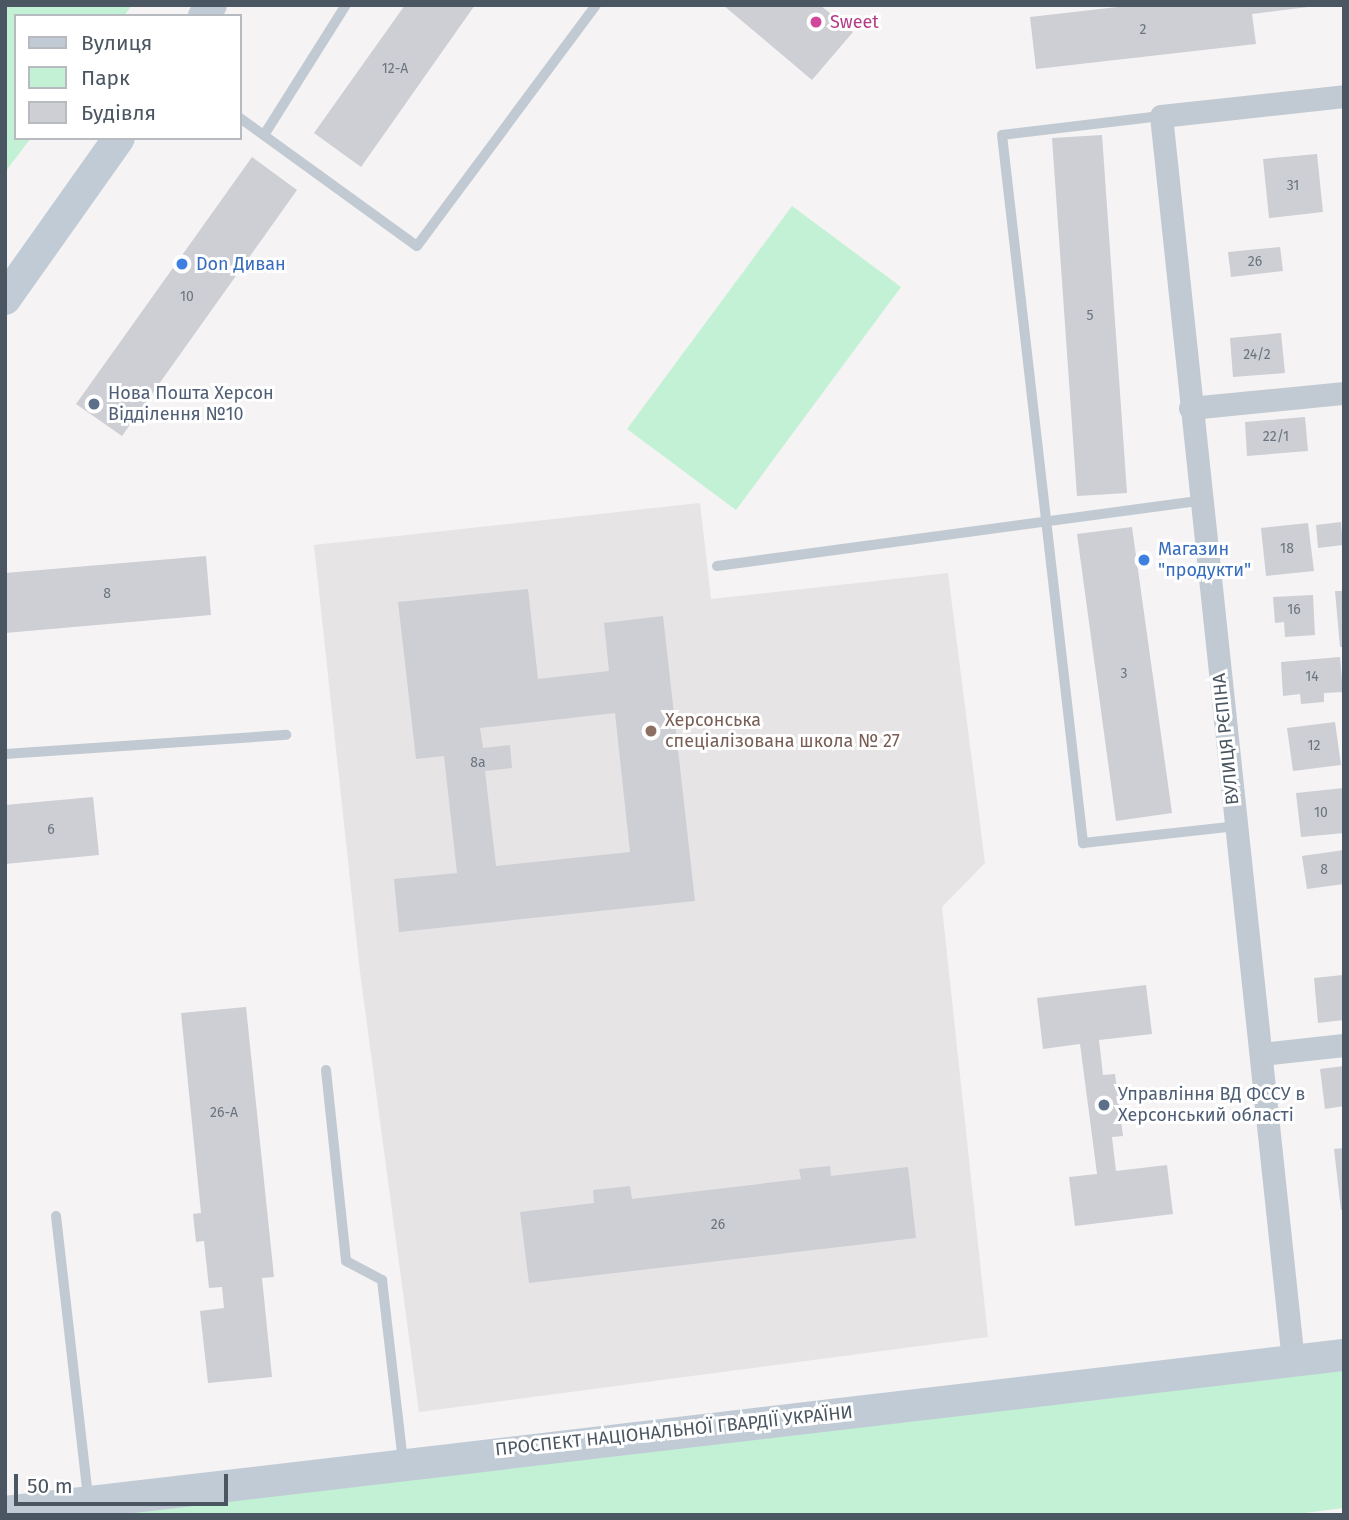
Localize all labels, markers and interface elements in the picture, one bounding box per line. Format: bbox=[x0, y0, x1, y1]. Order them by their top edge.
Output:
place label: Sweet bbox=[830, 11, 879, 33]
legend bbox=[14, 14, 242, 140]
marker: Sweet bbox=[808, 14, 824, 30]
house number: 2 bbox=[1140, 22, 1146, 38]
text: Вулиця bbox=[81, 30, 152, 56]
house number: 12-А bbox=[382, 61, 408, 77]
text: Парк bbox=[81, 65, 130, 91]
text: Будівля bbox=[81, 100, 156, 126]
house number: 31 bbox=[1287, 178, 1299, 194]
place label: Don Диван bbox=[196, 253, 286, 275]
house number: 26 bbox=[1248, 254, 1262, 270]
marker: Don Диван bbox=[174, 256, 190, 272]
house number: 10 bbox=[180, 289, 194, 305]
house number: 5 bbox=[1086, 308, 1094, 324]
house number: 24/2 bbox=[1243, 347, 1271, 363]
place label: Нова Пошта Херсон Відділення №10 bbox=[108, 383, 274, 426]
marker: Нова Пошта Херсон Відділення №10 bbox=[86, 396, 102, 412]
house number: 22/1 bbox=[1263, 429, 1289, 445]
place label: Магазин "продукти" bbox=[1158, 539, 1251, 582]
house number: 18 bbox=[1280, 541, 1294, 557]
marker: Магазин "продукти" bbox=[1136, 552, 1152, 568]
house number: 8 bbox=[103, 586, 111, 602]
house number: 16 bbox=[1287, 602, 1301, 618]
house number: 3 bbox=[1121, 666, 1127, 682]
house number: 14 bbox=[1305, 669, 1319, 685]
street label: ВУЛИЦЯ РЄПІНА bbox=[1208, 672, 1244, 806]
place label: Херсонська спеціалізована школа № 27 bbox=[665, 710, 900, 752]
marker: Херсонська спеціалізована школа № 27 bbox=[643, 723, 659, 739]
house number: 12 bbox=[1308, 738, 1320, 754]
house number: 8а bbox=[470, 755, 486, 771]
house number: 10 bbox=[1314, 805, 1328, 821]
house number: 6 bbox=[47, 822, 55, 838]
house number: 8 bbox=[1320, 862, 1328, 878]
place label: Управління ВД ФССУ в Херсонський області bbox=[1118, 1084, 1305, 1126]
marker: Управління ВД ФССУ в Херсонський області bbox=[1096, 1097, 1112, 1113]
house number: 26-А bbox=[210, 1105, 238, 1121]
house number: 26 bbox=[711, 1217, 725, 1233]
street label: ПРОСПЕКТ НАЦІОНАЛЬНОЇ ГВАРДІЇ УКРАЇНИ bbox=[494, 1401, 854, 1461]
scale bar bbox=[18, 1460, 231, 1504]
text: 50 m bbox=[27, 1473, 73, 1499]

